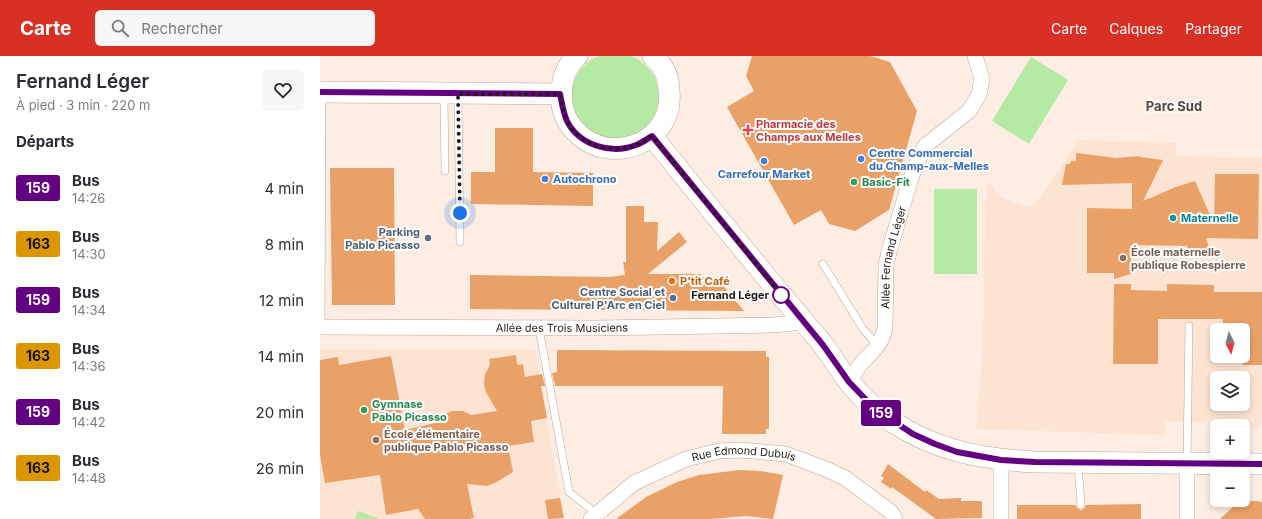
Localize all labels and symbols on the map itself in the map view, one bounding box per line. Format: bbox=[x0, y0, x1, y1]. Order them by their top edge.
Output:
district label: Parc Sud bbox=[1146, 98, 1202, 114]
place label: Pharmacie des Champs aux Melles bbox=[756, 117, 861, 144]
marker: Pharmacie des Champs aux Melles bbox=[743, 125, 753, 135]
place label: Centre Commercial du Champ-aux-Melles bbox=[869, 146, 989, 173]
marker: Centre Commercial du Champ-aux-Melles bbox=[856, 154, 866, 164]
marker: Carrefour Market bbox=[759, 156, 769, 166]
place label: Carrefour Market bbox=[718, 167, 810, 181]
place label: Autochrono bbox=[553, 172, 617, 186]
marker: Autochrono bbox=[540, 174, 550, 184]
place label: Basic-Fit bbox=[862, 175, 910, 189]
marker: Basic-Fit bbox=[849, 177, 859, 187]
your location bbox=[450, 203, 470, 223]
street label: Allée Fernand Léger bbox=[878, 205, 909, 309]
place label: Maternelle bbox=[1181, 211, 1239, 225]
marker: Maternelle bbox=[1168, 213, 1178, 223]
place label: Parking Pablo Picasso bbox=[345, 225, 420, 252]
marker: Parking Pablo Picasso bbox=[423, 233, 433, 243]
place label: École maternelle publique Robespierre bbox=[1131, 245, 1246, 272]
marker: École maternelle publique Robespierre bbox=[1118, 253, 1128, 263]
place label: P'tit Café bbox=[680, 274, 730, 288]
marker: P'tit Café bbox=[667, 276, 677, 286]
place label: Centre Social et Culturel P'Arc en Ciel bbox=[552, 285, 665, 312]
marker: Fernand Léger bbox=[772, 286, 790, 304]
place label: Fernand Léger bbox=[691, 288, 770, 302]
marker: Centre Social et Culturel P'Arc en Ciel bbox=[668, 293, 678, 303]
street label: Allée des Trois Musiciens bbox=[496, 320, 628, 335]
north arrow bbox=[1210, 323, 1250, 363]
place label: Gymnase Pablo Picasso bbox=[372, 397, 447, 424]
line badge: 159 bbox=[858, 400, 904, 426]
marker: Gymnase Pablo Picasso bbox=[359, 405, 369, 415]
place label: École élémentaire publique Pablo Picasso bbox=[384, 427, 509, 454]
marker: École élémentaire publique Pablo Picasso bbox=[371, 435, 381, 445]
street label: Rue Edmond Dubuis bbox=[690, 443, 798, 464]

